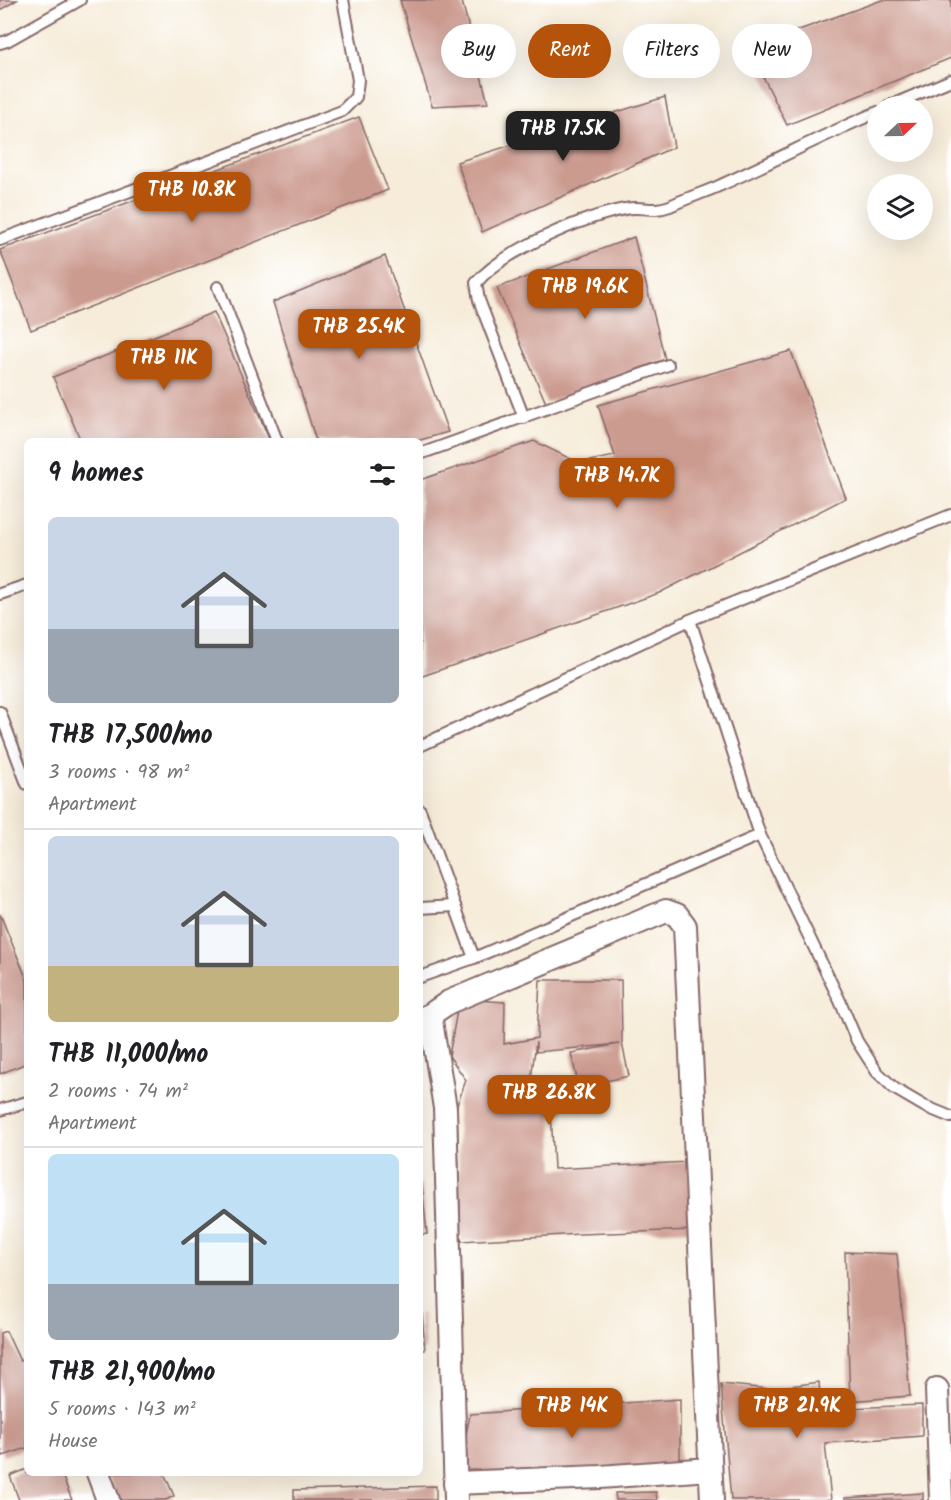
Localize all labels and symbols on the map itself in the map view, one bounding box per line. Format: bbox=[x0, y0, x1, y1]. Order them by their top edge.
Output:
north arrow bbox=[867, 96, 933, 162]
pin: THB 17.5K bbox=[494, 111, 632, 162]
pin: THB 10.8K bbox=[123, 172, 261, 223]
pin: THB 19.6K bbox=[516, 269, 654, 320]
pin: THB 25.4K bbox=[290, 309, 428, 360]
pin: THB 11K bbox=[109, 340, 219, 391]
pin: THB 14.7K bbox=[548, 458, 686, 509]
pin: THB 26.8K bbox=[480, 1075, 618, 1126]
pin: THB 14K bbox=[517, 1388, 627, 1439]
pin: THB 21.9K bbox=[728, 1388, 866, 1439]

